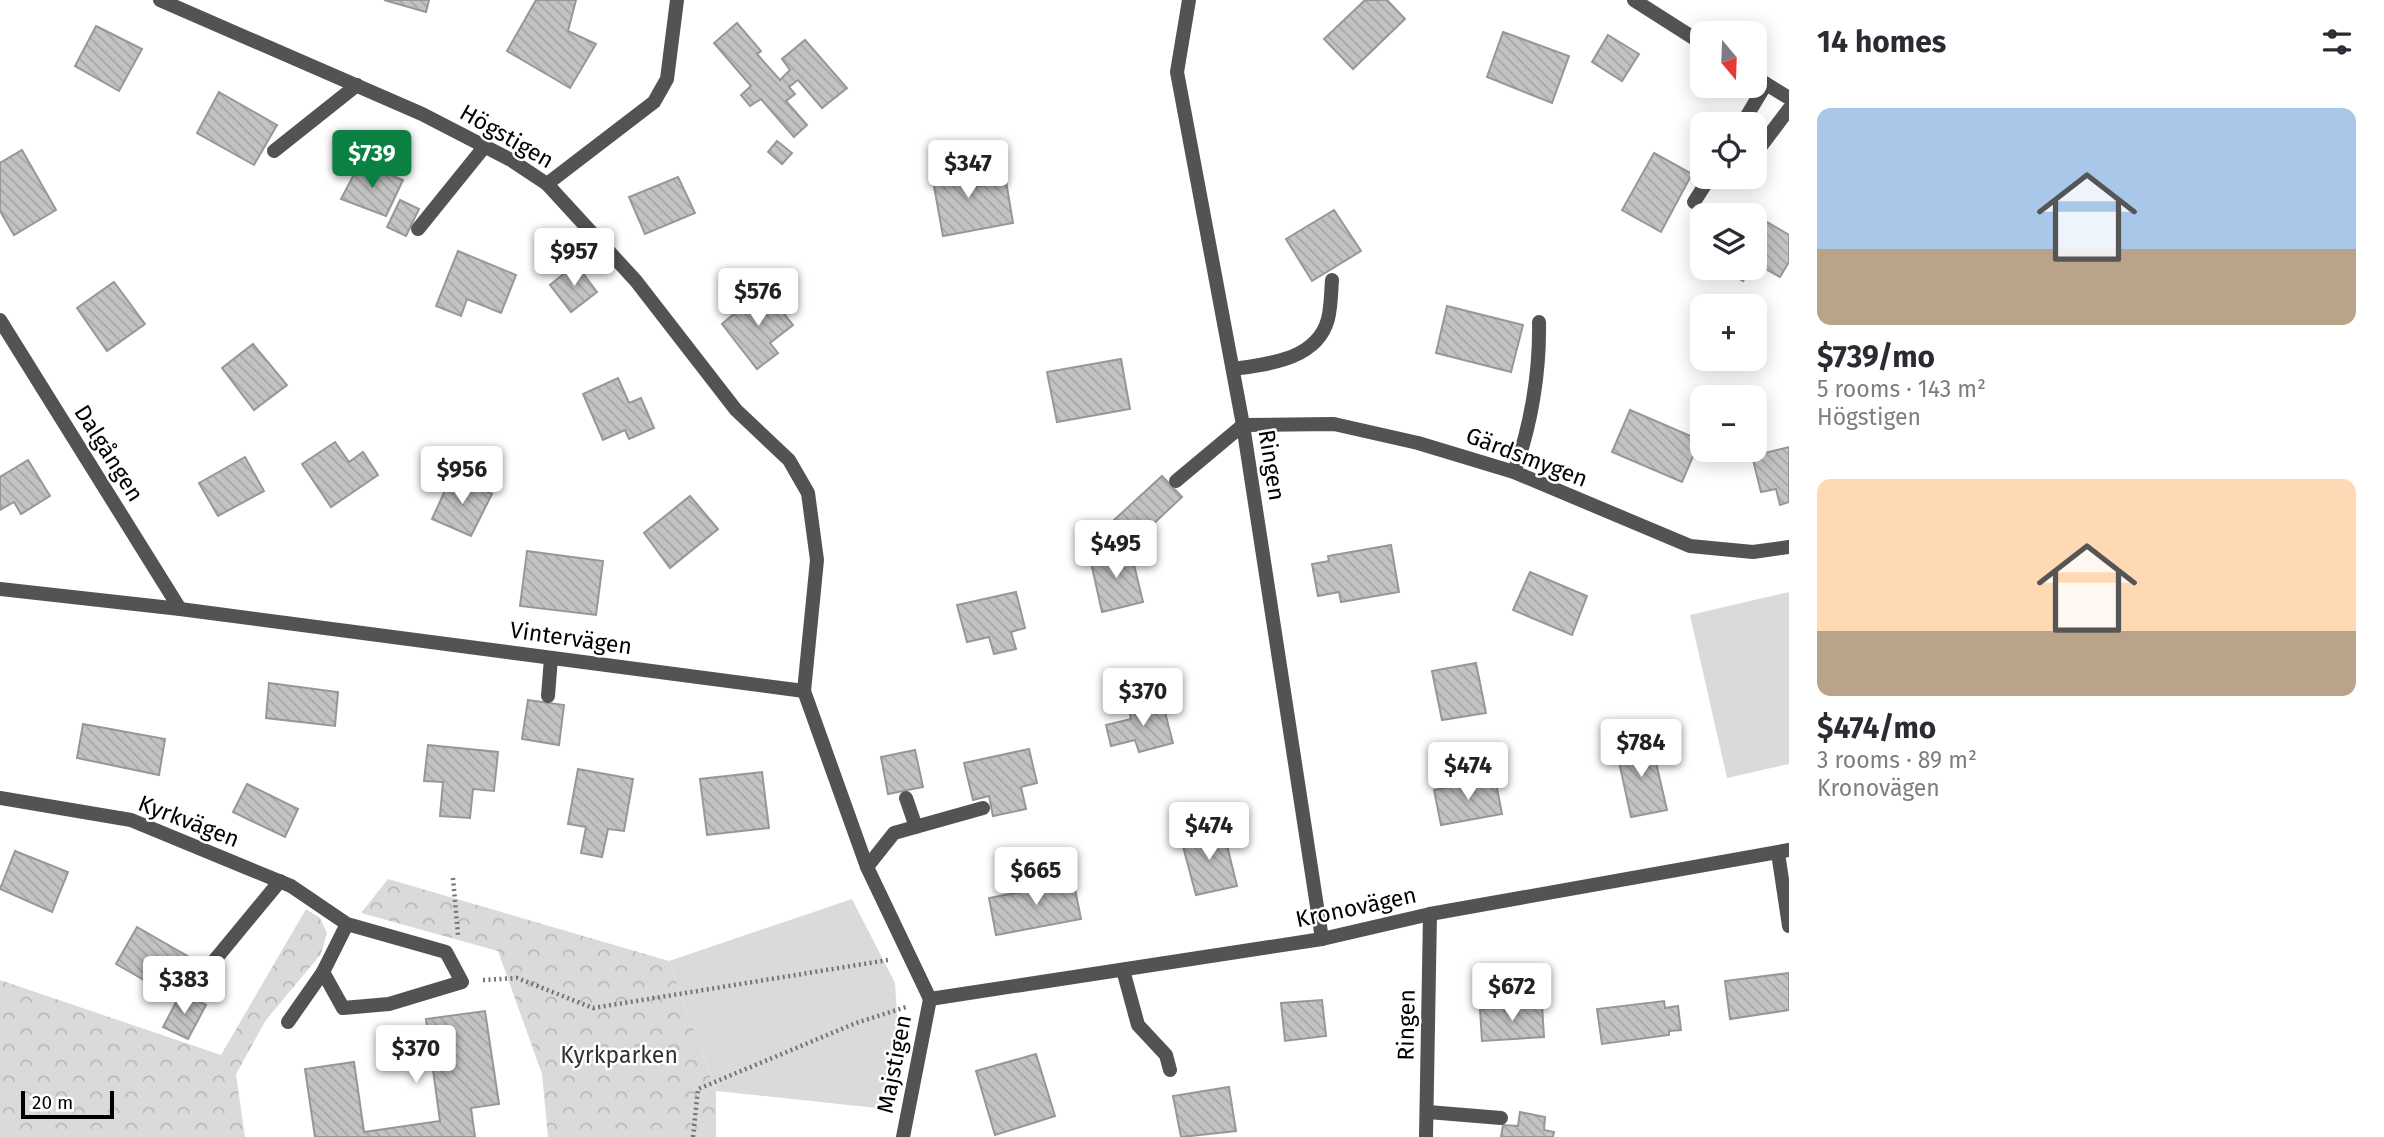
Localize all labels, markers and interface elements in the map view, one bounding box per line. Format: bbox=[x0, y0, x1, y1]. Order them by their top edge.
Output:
north arrow bbox=[1690, 21, 1768, 98]
map controls bbox=[1690, 21, 1767, 462]
icon: filters bbox=[2318, 23, 2356, 61]
text: 14 homes bbox=[1817, 24, 1946, 60]
street label: Högstigen bbox=[455, 98, 559, 174]
button: locate bbox=[1690, 112, 1767, 189]
pin: $739 bbox=[331, 130, 413, 190]
text: $739 bbox=[348, 139, 396, 167]
pin: $347 bbox=[927, 140, 1009, 200]
text: $347 bbox=[944, 149, 992, 177]
icon: home bbox=[2024, 154, 2150, 280]
button: layers bbox=[1690, 203, 1767, 280]
pin: $957 bbox=[533, 229, 615, 288]
text: $957 bbox=[550, 237, 598, 265]
pin: $576 bbox=[717, 268, 799, 328]
text: $576 bbox=[734, 277, 782, 305]
button: + bbox=[1690, 294, 1767, 371]
text: $739/mo bbox=[1817, 339, 1935, 375]
text: 5 rooms · 143 m² bbox=[1817, 375, 1986, 403]
button: − bbox=[1690, 385, 1767, 462]
street label: Dalgången bbox=[68, 399, 150, 507]
text: Högstigen bbox=[1817, 403, 1921, 431]
street label: Gärdsmygen bbox=[1462, 421, 1592, 493]
street label: Ringen bbox=[1253, 428, 1291, 502]
pin: $956 bbox=[421, 447, 503, 506]
text: $956 bbox=[437, 455, 487, 483]
pin: $495 bbox=[1075, 520, 1157, 580]
icon: home bbox=[2024, 525, 2150, 651]
text: $495 bbox=[1091, 529, 1141, 557]
street label: Vintervägen bbox=[508, 616, 634, 660]
pin: $370 bbox=[1102, 668, 1184, 728]
text: $370 bbox=[1119, 677, 1167, 705]
text: $474/mo bbox=[1817, 710, 1936, 746]
pin: $784 bbox=[1600, 720, 1682, 779]
text: $784 bbox=[1617, 728, 1665, 756]
pin: $474 bbox=[1427, 742, 1509, 802]
text: 3 rooms · 89 m² bbox=[1817, 746, 1977, 774]
text: $474 bbox=[1444, 751, 1492, 779]
text: Kronovägen bbox=[1817, 774, 1940, 802]
street label: Kyrkvägen bbox=[134, 789, 244, 853]
pin: $474 bbox=[1168, 802, 1250, 862]
text: $474 bbox=[1185, 811, 1233, 839]
pin: $665 bbox=[995, 848, 1077, 907]
text: $665 bbox=[1011, 856, 1061, 884]
street label: Kronovägen bbox=[1293, 881, 1419, 933]
pin: $383 bbox=[143, 956, 225, 1016]
pin: $672 bbox=[1471, 964, 1553, 1023]
text: $383 bbox=[159, 965, 209, 993]
text: $672 bbox=[1488, 972, 1536, 1000]
street label: Ringen bbox=[1391, 989, 1421, 1061]
street label: Majstigen bbox=[871, 1012, 917, 1116]
pin: $370 bbox=[375, 1026, 457, 1085]
text: $370 bbox=[392, 1034, 440, 1062]
park label: Kyrkparken bbox=[560, 1041, 678, 1069]
scale bar bbox=[21, 1088, 114, 1120]
text: 20 m bbox=[32, 1091, 73, 1114]

